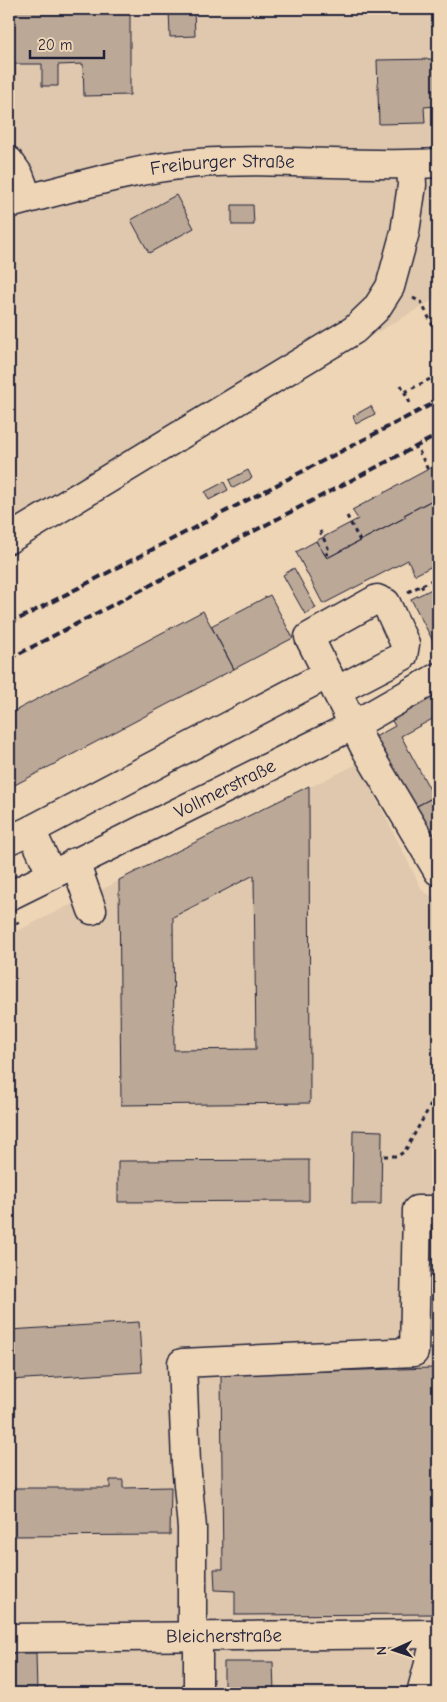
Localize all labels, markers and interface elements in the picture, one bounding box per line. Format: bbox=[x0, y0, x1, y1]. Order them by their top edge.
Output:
scale bar bbox=[30, 28, 104, 60]
text: 20 m bbox=[38, 36, 72, 54]
street label: Freiburger Straße bbox=[148, 150, 295, 180]
street label: Vollmerstraße bbox=[171, 755, 279, 823]
street label: Bleicherstraße bbox=[166, 1624, 282, 1648]
north arrow bbox=[370, 1624, 420, 1674]
text: N bbox=[373, 1646, 390, 1656]

